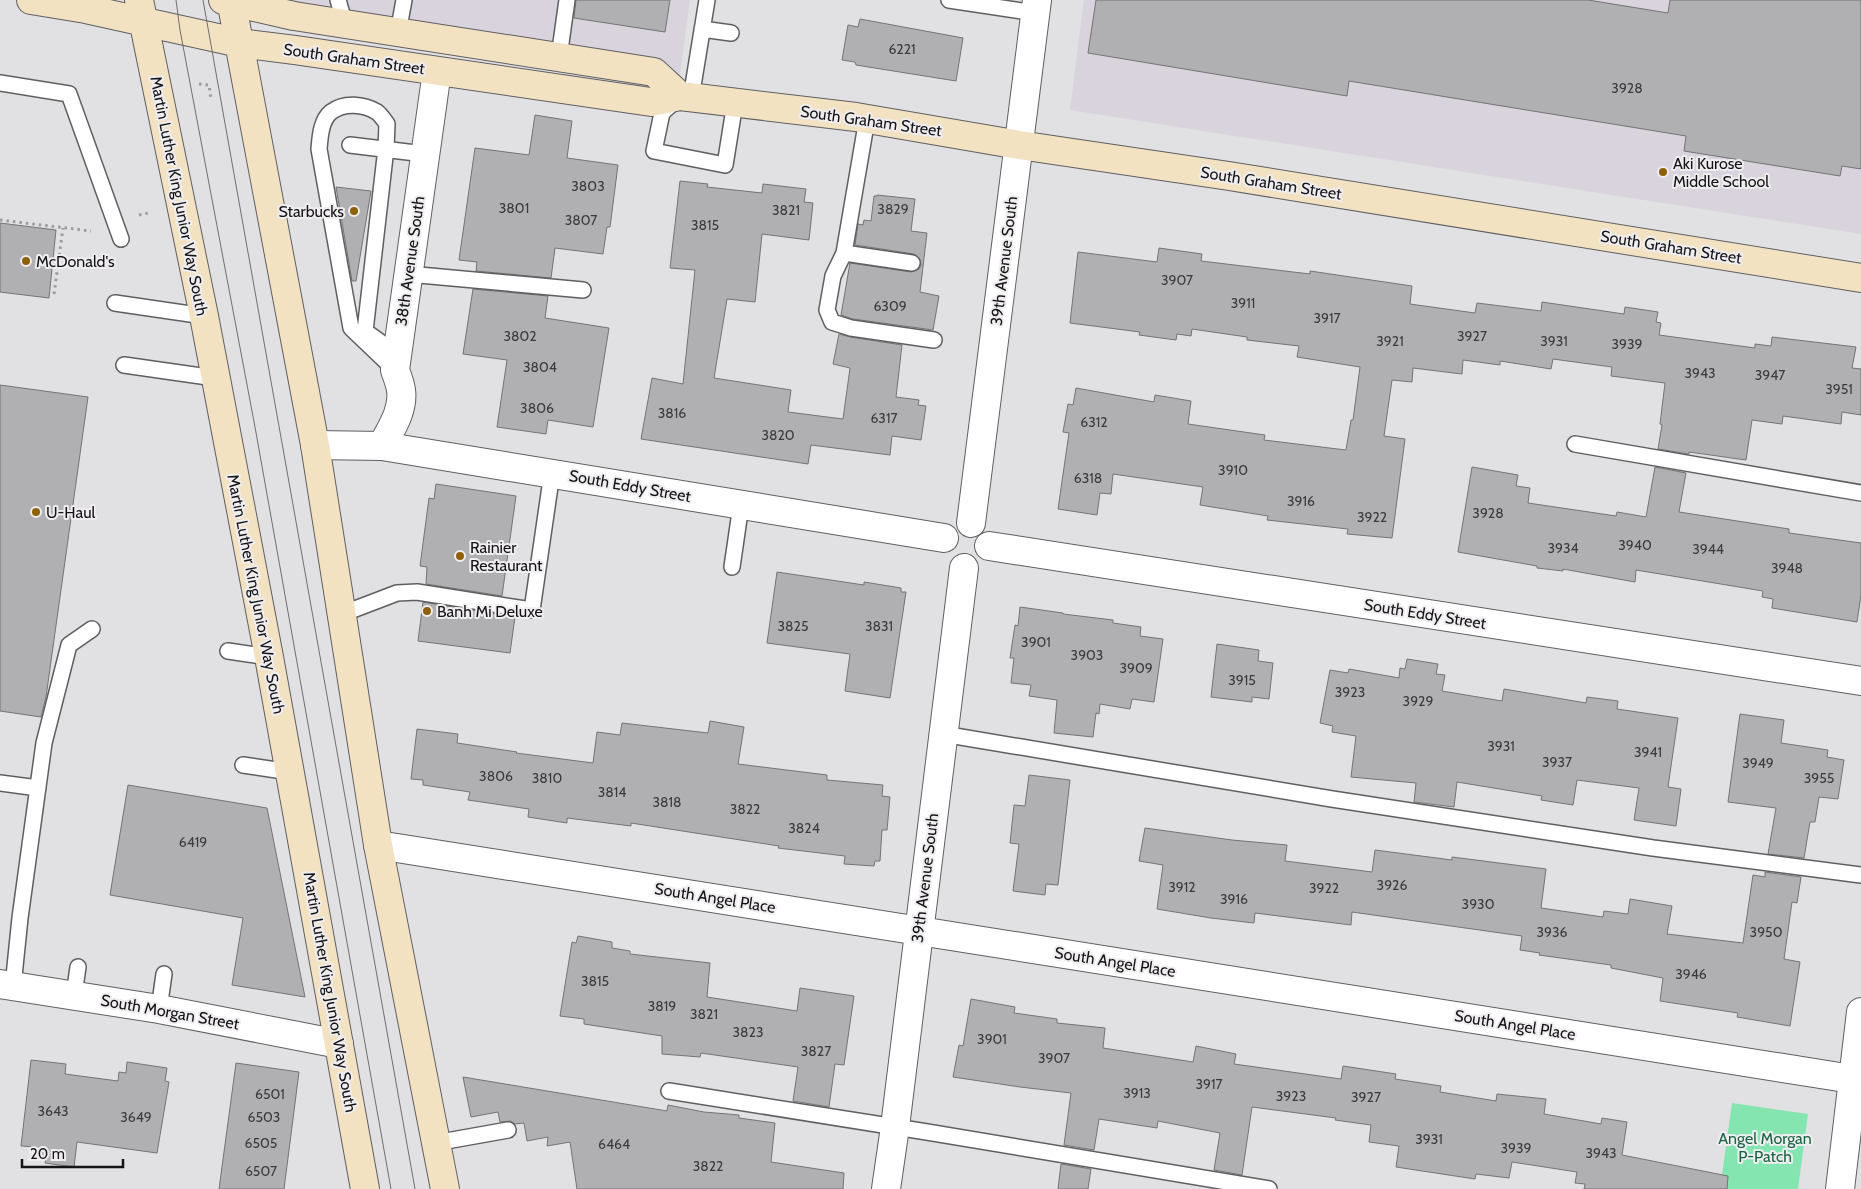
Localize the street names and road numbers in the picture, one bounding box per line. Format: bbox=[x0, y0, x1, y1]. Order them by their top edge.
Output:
street label: South Graham Street bbox=[282, 40, 427, 78]
street label: Martin Luther King Junior Way South bbox=[146, 75, 212, 317]
street label: South Graham Street bbox=[799, 102, 944, 140]
street label: South Graham Street bbox=[1199, 162, 1343, 204]
street label: 38th Avenue South bbox=[391, 195, 429, 327]
street label: 39th Avenue South bbox=[987, 195, 1021, 327]
street label: South Graham Street bbox=[1599, 226, 1743, 268]
street label: South Eddy Street bbox=[568, 466, 693, 506]
street label: Martin Luther King Junior Way South bbox=[223, 473, 289, 715]
street label: South Eddy Street bbox=[1363, 595, 1488, 633]
street label: 39th Avenue South bbox=[908, 812, 942, 944]
street label: Martin Luther King Junior Way South bbox=[299, 870, 361, 1114]
street label: South Angel Place bbox=[653, 879, 777, 917]
street label: South Angel Place bbox=[1053, 943, 1177, 981]
street label: South Morgan Street bbox=[99, 990, 241, 1034]
street label: South Angel Place bbox=[1453, 1006, 1577, 1044]

